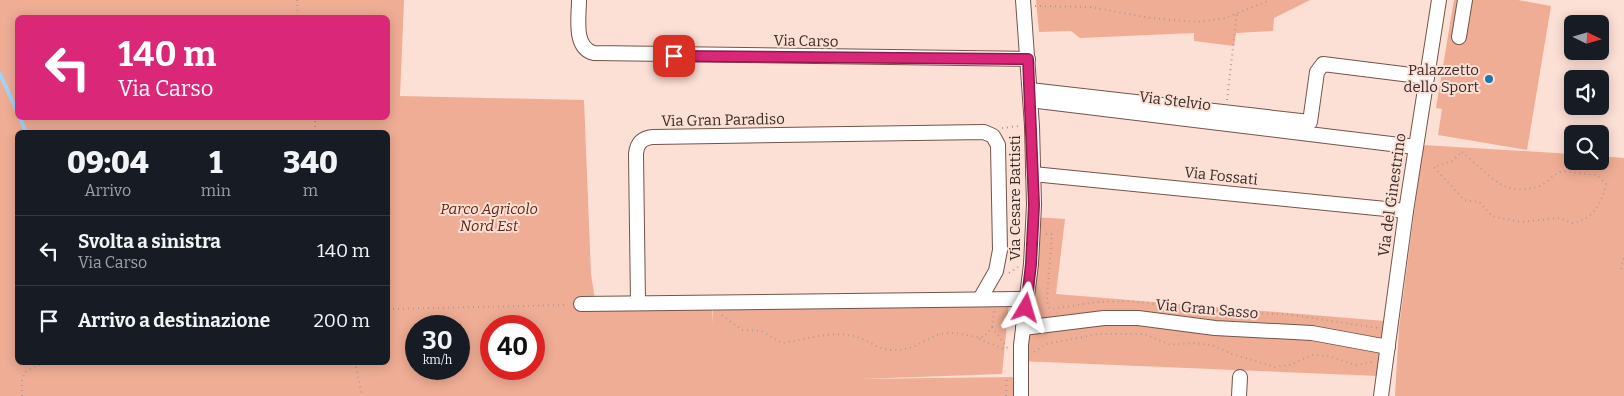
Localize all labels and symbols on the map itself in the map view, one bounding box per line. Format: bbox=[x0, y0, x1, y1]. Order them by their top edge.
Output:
north arrow bbox=[1564, 15, 1609, 60]
street label: Via Carso bbox=[773, 31, 839, 51]
pin bbox=[653, 35, 695, 77]
place label: Palazzetto dello Sport bbox=[1403, 61, 1480, 96]
marker: Palazzetto dello Sport bbox=[1483, 73, 1495, 85]
street label: Via Stelvio bbox=[1138, 88, 1212, 114]
street label: Via Gran Paradiso bbox=[661, 110, 785, 130]
street label: Via del Ginestrino bbox=[1374, 132, 1410, 258]
street label: Via Cesare Battisti bbox=[1006, 135, 1024, 261]
street label: Via Fossati bbox=[1183, 163, 1259, 189]
park label: Parco Agricolo Nord Est bbox=[440, 200, 538, 235]
position arrow bbox=[999, 281, 1051, 333]
street label: Via Gran Sasso bbox=[1155, 296, 1259, 322]
speed limit sign: 40 bbox=[480, 315, 545, 380]

